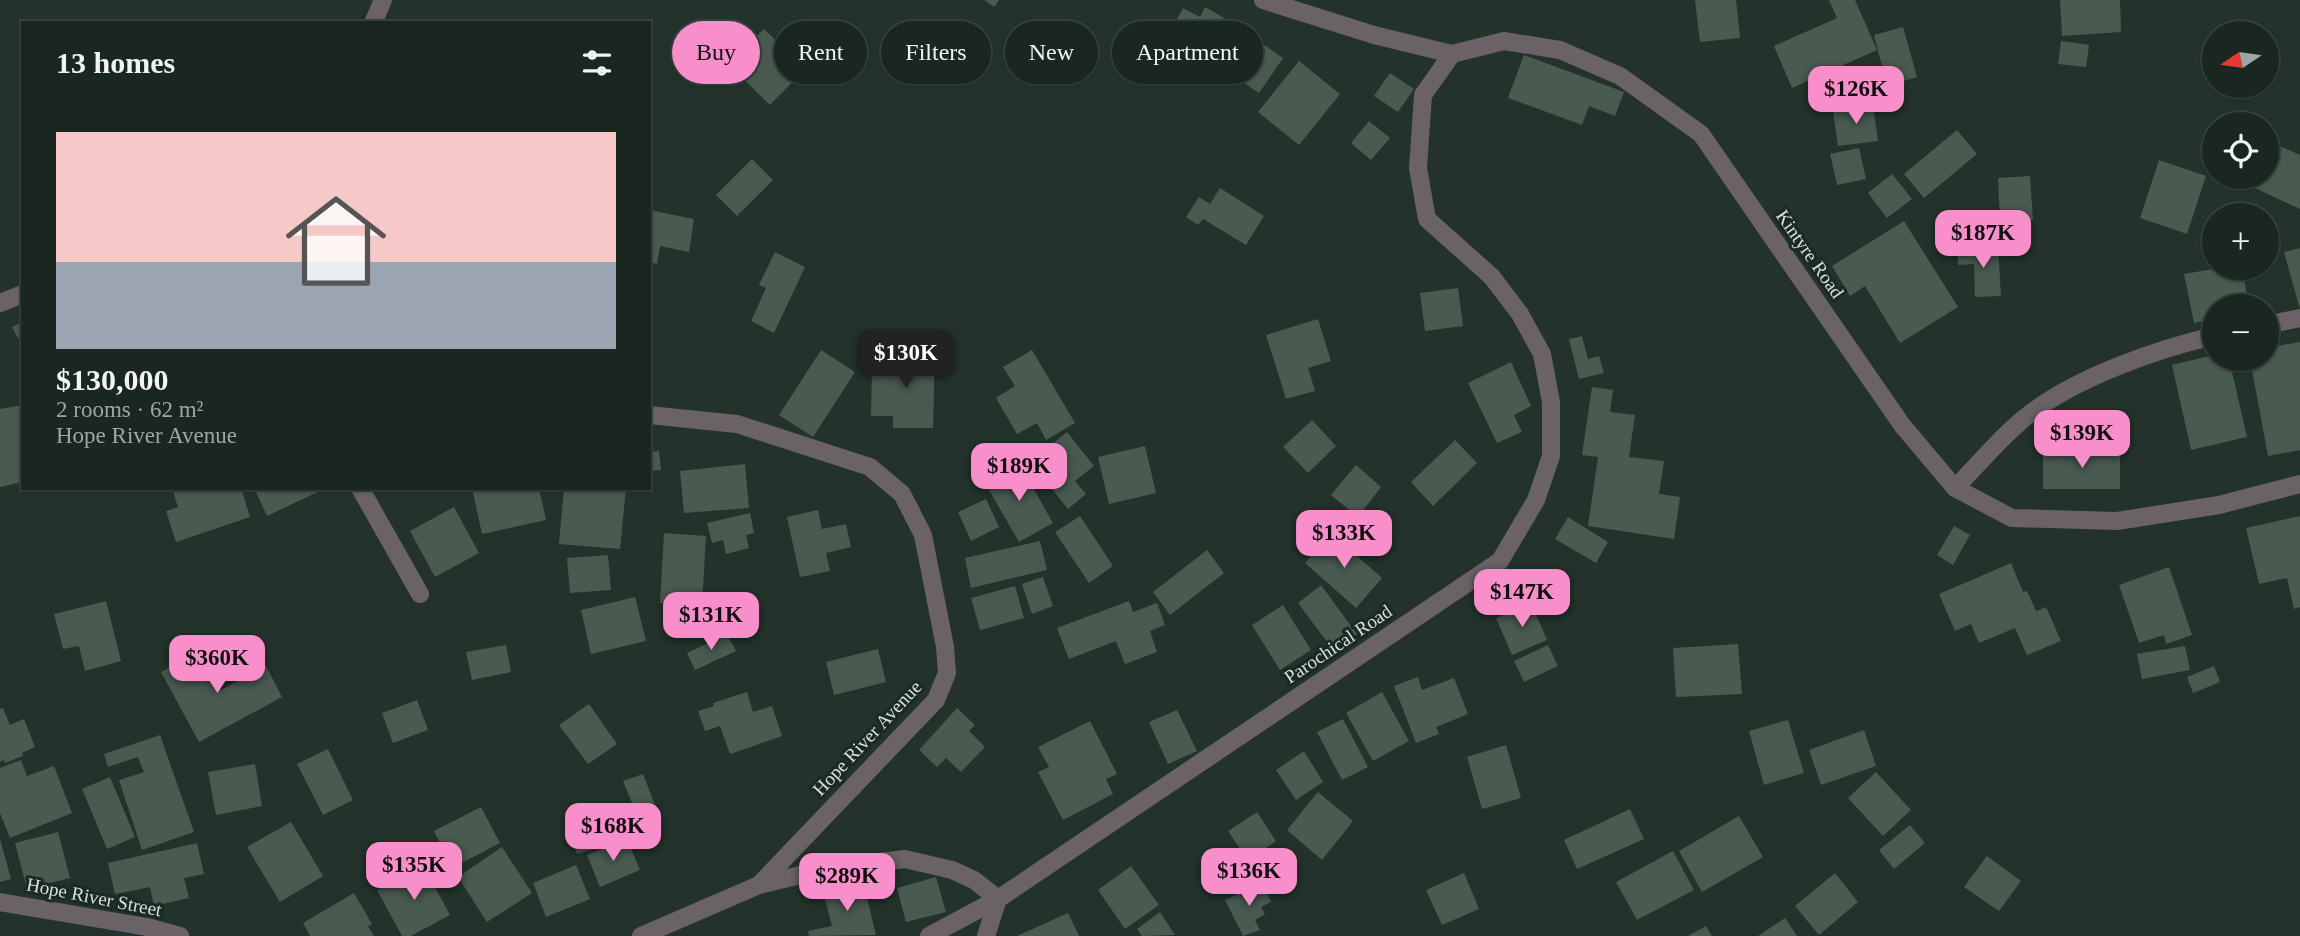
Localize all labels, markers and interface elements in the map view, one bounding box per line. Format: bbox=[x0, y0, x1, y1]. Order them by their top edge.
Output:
chip: Buy bbox=[672, 21, 760, 84]
chip: Rent bbox=[774, 21, 867, 84]
chip: Filters bbox=[881, 21, 991, 84]
chip: New bbox=[1005, 21, 1098, 84]
chip: Apartment bbox=[1112, 21, 1263, 84]
north arrow bbox=[2202, 21, 2278, 98]
map controls bbox=[2202, 21, 2279, 371]
icon: filters bbox=[578, 44, 616, 82]
text: 13 homes bbox=[56, 46, 175, 79]
pin: $126K bbox=[1807, 66, 1905, 126]
text: $126K bbox=[1824, 76, 1888, 101]
button: locate bbox=[2202, 112, 2279, 189]
icon: home bbox=[273, 178, 399, 304]
button: + bbox=[2202, 203, 2279, 280]
street label: Kintyre Road bbox=[1772, 206, 1848, 303]
pin: $187K bbox=[1934, 210, 2032, 270]
text: $187K bbox=[1951, 220, 2015, 245]
button: − bbox=[2202, 294, 2279, 371]
pin: $130K bbox=[857, 330, 955, 390]
text: $130K bbox=[874, 340, 938, 365]
text: $130,000 bbox=[56, 363, 169, 396]
text: 2 rooms · 62 m² bbox=[56, 397, 203, 422]
pin: $139K bbox=[2033, 410, 2131, 470]
text: $139K bbox=[2050, 420, 2114, 445]
text: Hope River Avenue bbox=[56, 423, 237, 448]
pin: $189K bbox=[970, 444, 1068, 503]
text: $189K bbox=[987, 453, 1051, 478]
pin: $133K bbox=[1295, 510, 1393, 570]
text: $133K bbox=[1312, 520, 1376, 545]
pin: $147K bbox=[1473, 570, 1571, 629]
text: $147K bbox=[1490, 579, 1554, 604]
pin: $131K bbox=[662, 592, 760, 652]
street label: Parochical Road bbox=[1280, 600, 1396, 688]
text: $131K bbox=[679, 602, 743, 627]
pin: $360K bbox=[168, 636, 266, 695]
text: $360K bbox=[185, 645, 249, 670]
street label: Hope River Avenue bbox=[808, 676, 926, 800]
pin: $168K bbox=[564, 804, 662, 863]
text: $168K bbox=[581, 813, 645, 838]
pin: $135K bbox=[365, 842, 463, 902]
pin: $136K bbox=[1200, 848, 1298, 908]
text: $135K bbox=[382, 852, 446, 877]
pin: $289K bbox=[798, 853, 896, 913]
text: $136K bbox=[1217, 858, 1281, 883]
text: $289K bbox=[815, 863, 879, 888]
street label: Hope River Street bbox=[25, 874, 164, 921]

